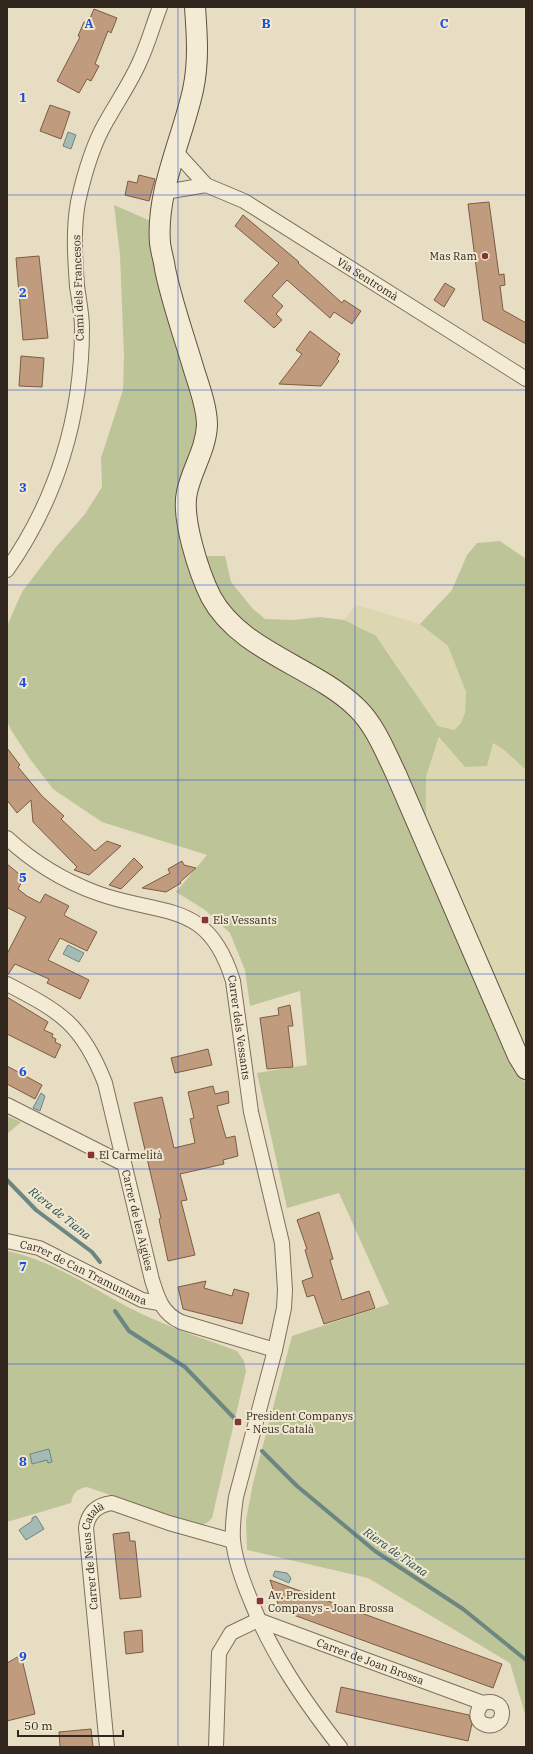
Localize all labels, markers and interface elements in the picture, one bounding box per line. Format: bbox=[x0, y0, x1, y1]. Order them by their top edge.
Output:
text: A bbox=[84, 15, 94, 32]
text: B bbox=[261, 15, 271, 32]
text: C bbox=[440, 15, 449, 32]
text: 1 bbox=[19, 89, 27, 106]
street label: Camí dels Francesos bbox=[69, 235, 87, 341]
place label: Mas Ram bbox=[430, 249, 478, 263]
marker: Mas Ram bbox=[480, 251, 490, 261]
street label: Via Sentromà bbox=[334, 254, 401, 304]
text: 2 bbox=[19, 284, 27, 301]
text: 3 bbox=[19, 479, 27, 496]
text: 4 bbox=[19, 674, 27, 691]
text: 5 bbox=[19, 869, 27, 886]
place label: Els Vessants bbox=[213, 913, 277, 927]
marker: Els Vessants bbox=[200, 915, 210, 925]
street label: Carrer dels Vessants bbox=[225, 973, 254, 1081]
text: 6 bbox=[19, 1063, 27, 1080]
place label: El Carmelità bbox=[99, 1148, 163, 1162]
marker: El Carmelità bbox=[86, 1150, 96, 1160]
street label: Carrer de les Aigües bbox=[119, 1168, 157, 1272]
water label: Riera de Tiana bbox=[25, 1183, 94, 1243]
street label: Carrer de Can Tramuntana bbox=[19, 1237, 148, 1308]
text: 7 bbox=[19, 1258, 27, 1275]
place label: President Companys - Neus Català bbox=[246, 1409, 353, 1436]
marker: President Companys - Neus Català bbox=[233, 1417, 243, 1427]
text: 8 bbox=[19, 1453, 27, 1470]
street label: Carrer de Neus Català bbox=[79, 1499, 106, 1611]
water label: Riera de Tiana bbox=[360, 1524, 432, 1580]
place label: Av. President Companys - Joan Brossa bbox=[268, 1588, 394, 1615]
marker: Av. President Companys - Joan Brossa bbox=[255, 1596, 265, 1606]
street label: Carrer de Joan Brossa bbox=[315, 1635, 426, 1688]
text: 9 bbox=[19, 1648, 27, 1665]
scale bar bbox=[18, 1712, 123, 1738]
text: 50 m bbox=[24, 1718, 53, 1733]

